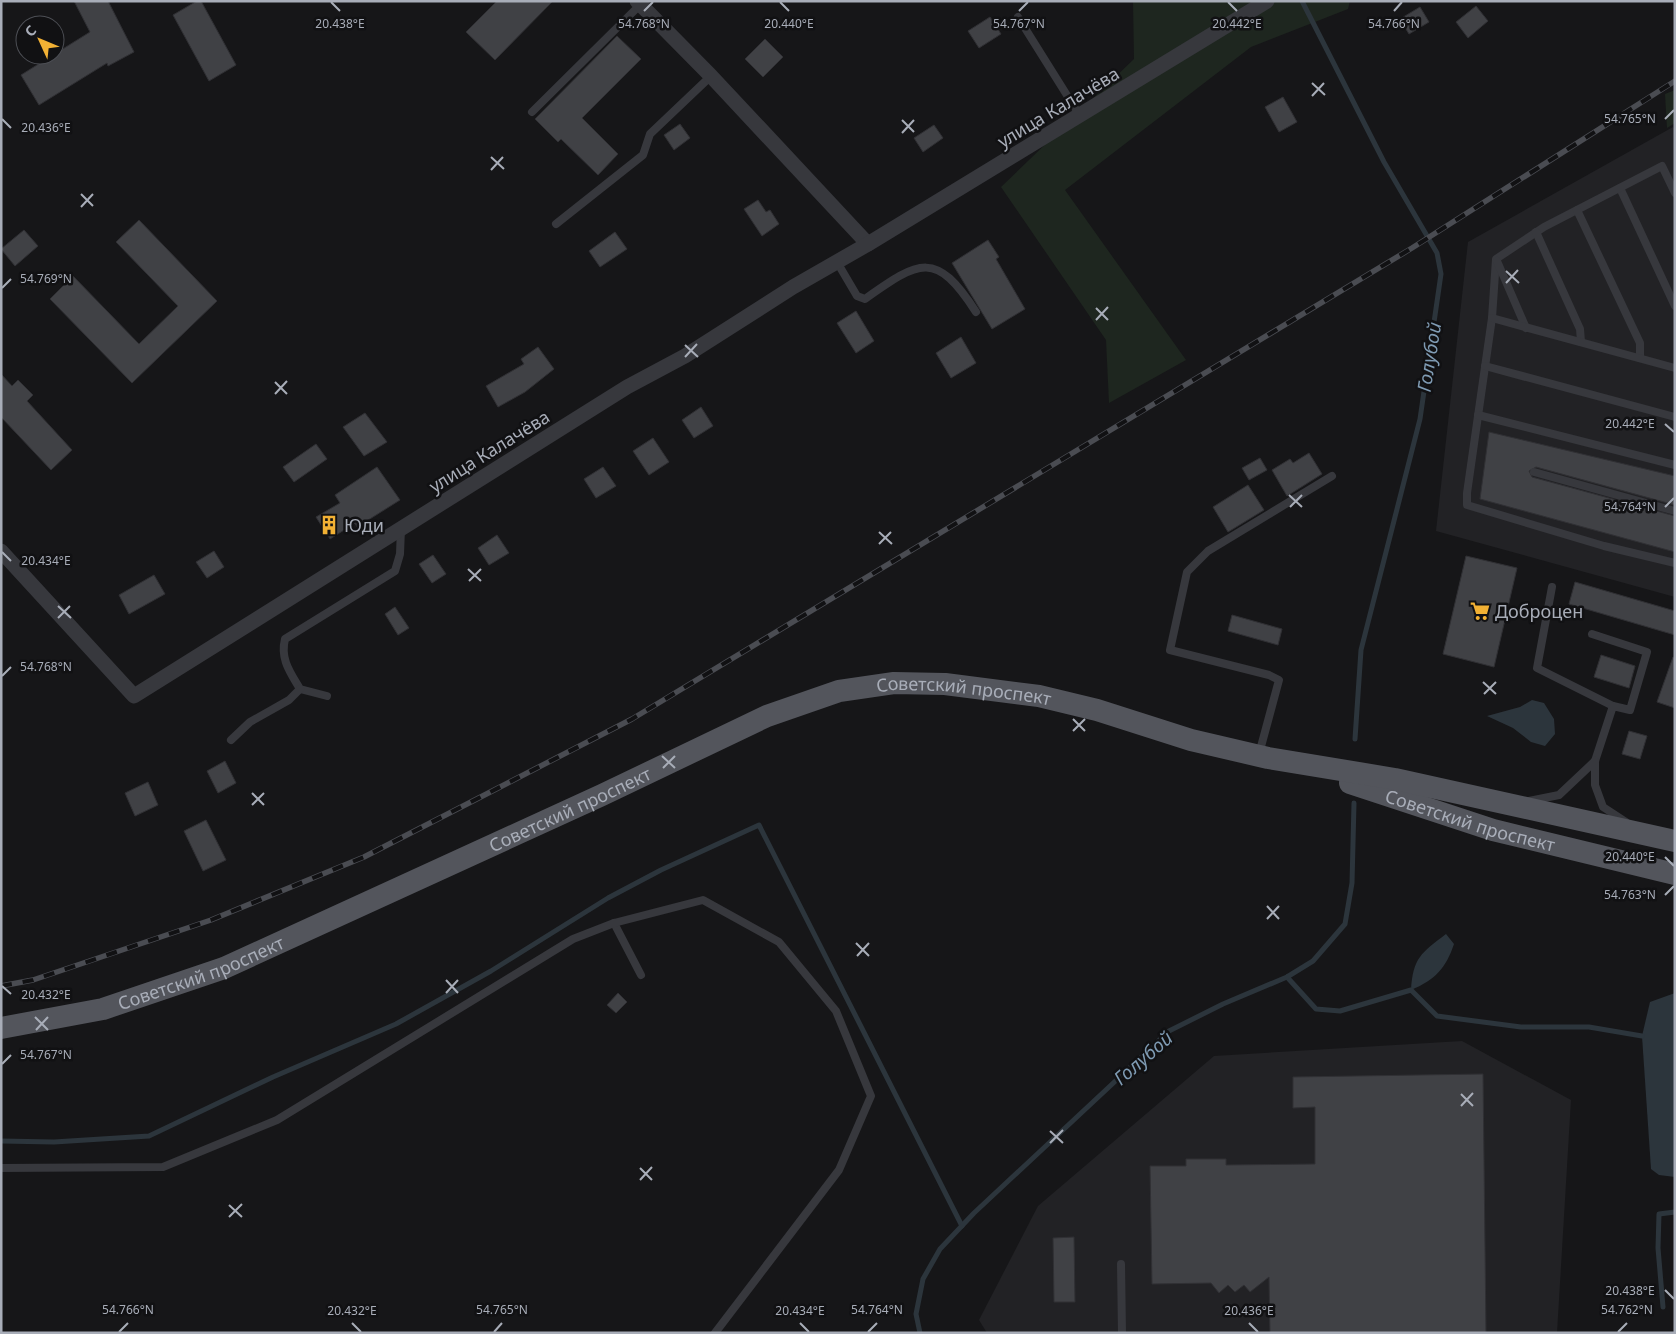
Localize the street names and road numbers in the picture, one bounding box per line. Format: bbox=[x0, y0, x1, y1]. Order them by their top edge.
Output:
street label: улица Калачёва bbox=[993, 61, 1123, 153]
street label: улица Калачёва bbox=[424, 404, 554, 498]
street label: Советский проспект bbox=[874, 671, 1054, 711]
street label: Советский проспект bbox=[485, 761, 655, 857]
street label: Советский проспект bbox=[1382, 783, 1558, 857]
street label: Советский проспект bbox=[114, 930, 288, 1015]

